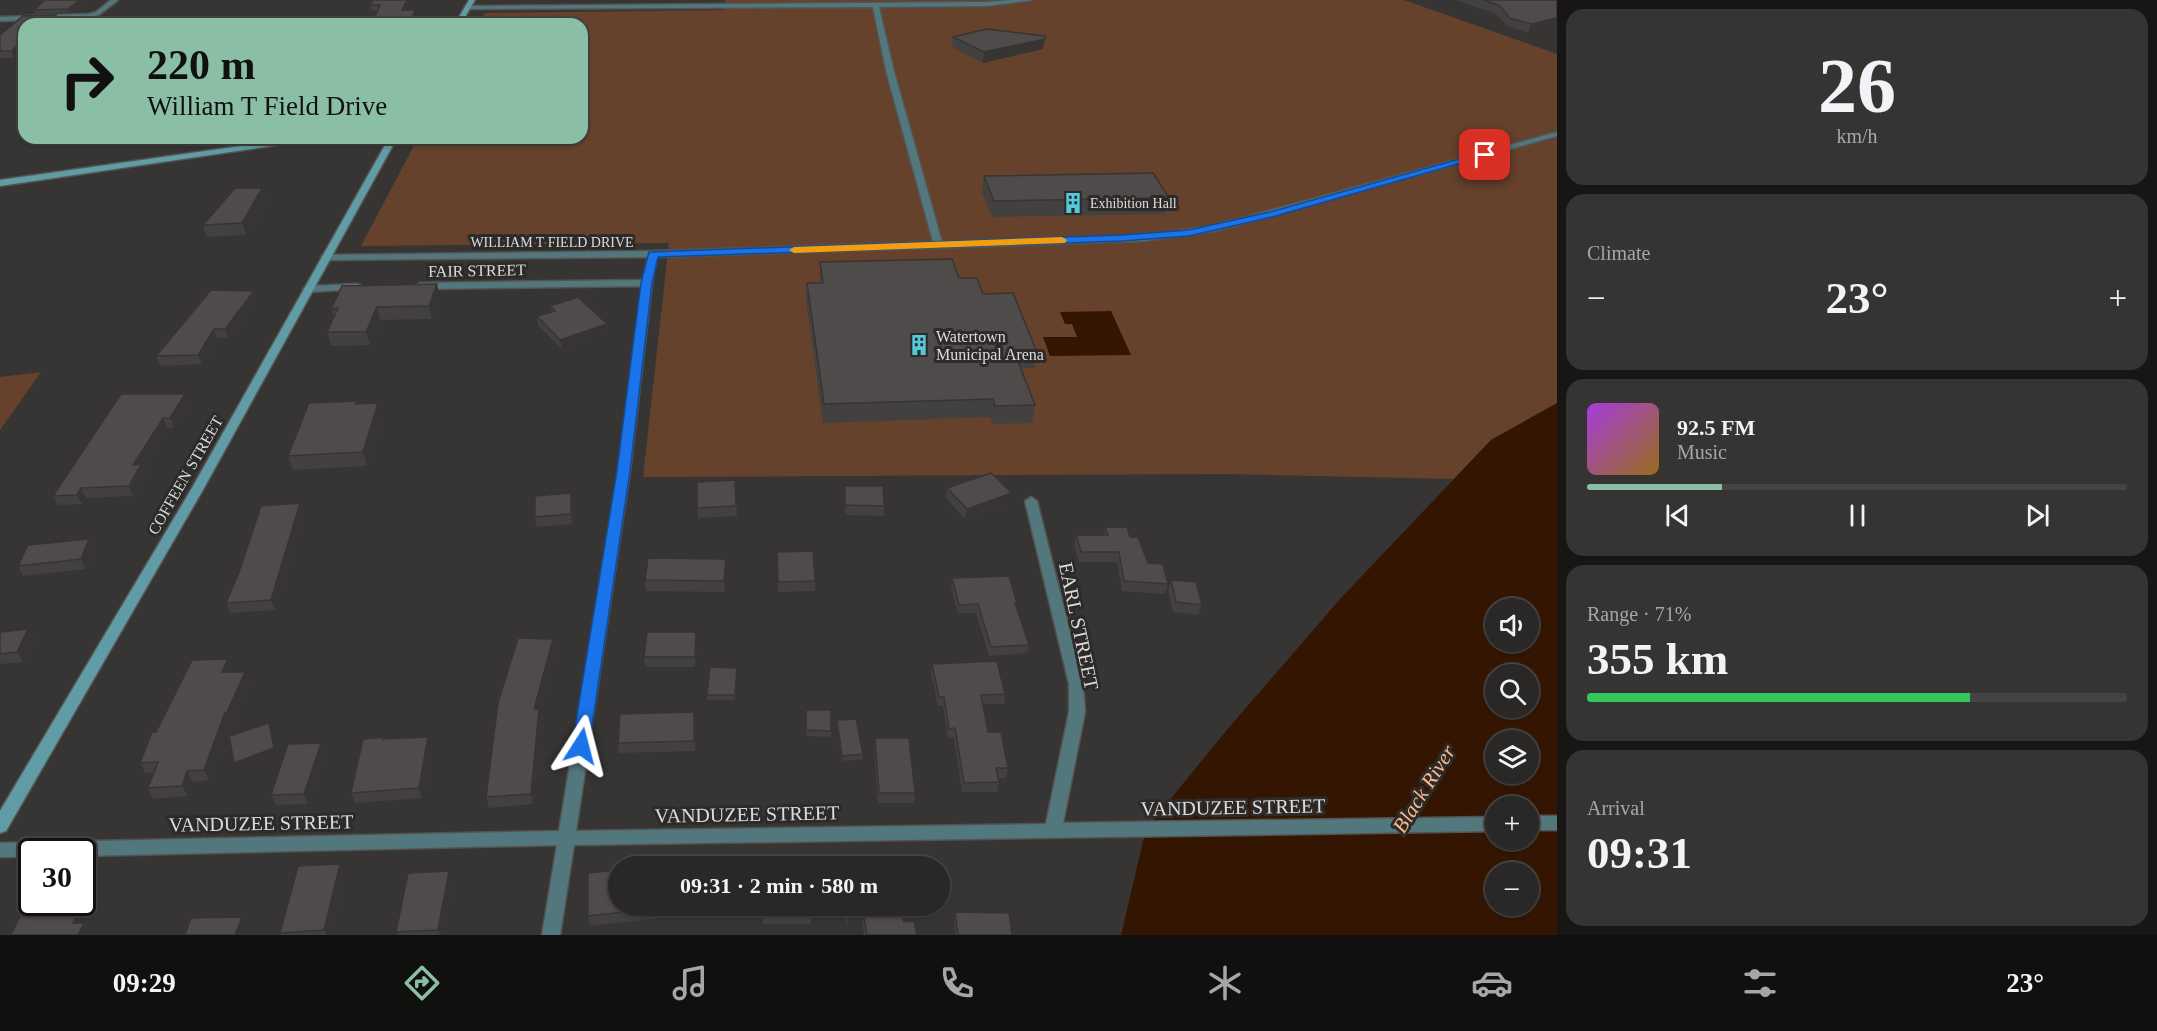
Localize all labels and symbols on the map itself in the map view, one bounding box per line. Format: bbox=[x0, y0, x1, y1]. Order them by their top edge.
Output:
pin bbox=[1459, 129, 1510, 180]
building icon: Exhibition Hall bbox=[1061, 191, 1085, 215]
place label: Exhibition Hall bbox=[1090, 196, 1177, 211]
street label: WILLIAM T FIELD DRIVE bbox=[470, 235, 634, 250]
street label: FAIR STREET bbox=[428, 261, 526, 280]
place label: Watertown Municipal Arena bbox=[936, 328, 1044, 364]
building icon: Watertown Municipal Arena bbox=[907, 333, 931, 357]
street label: COFFEEN STREET bbox=[145, 413, 226, 537]
street label: EARL STREET bbox=[1055, 560, 1103, 692]
position arrow bbox=[549, 714, 613, 778]
water label: Black River bbox=[1388, 740, 1461, 837]
street label: VANDUZEE STREET bbox=[1141, 794, 1325, 820]
street label: VANDUZEE STREET bbox=[655, 801, 839, 827]
street label: VANDUZEE STREET bbox=[169, 810, 353, 836]
speed limit sign: 30 bbox=[18, 838, 96, 916]

